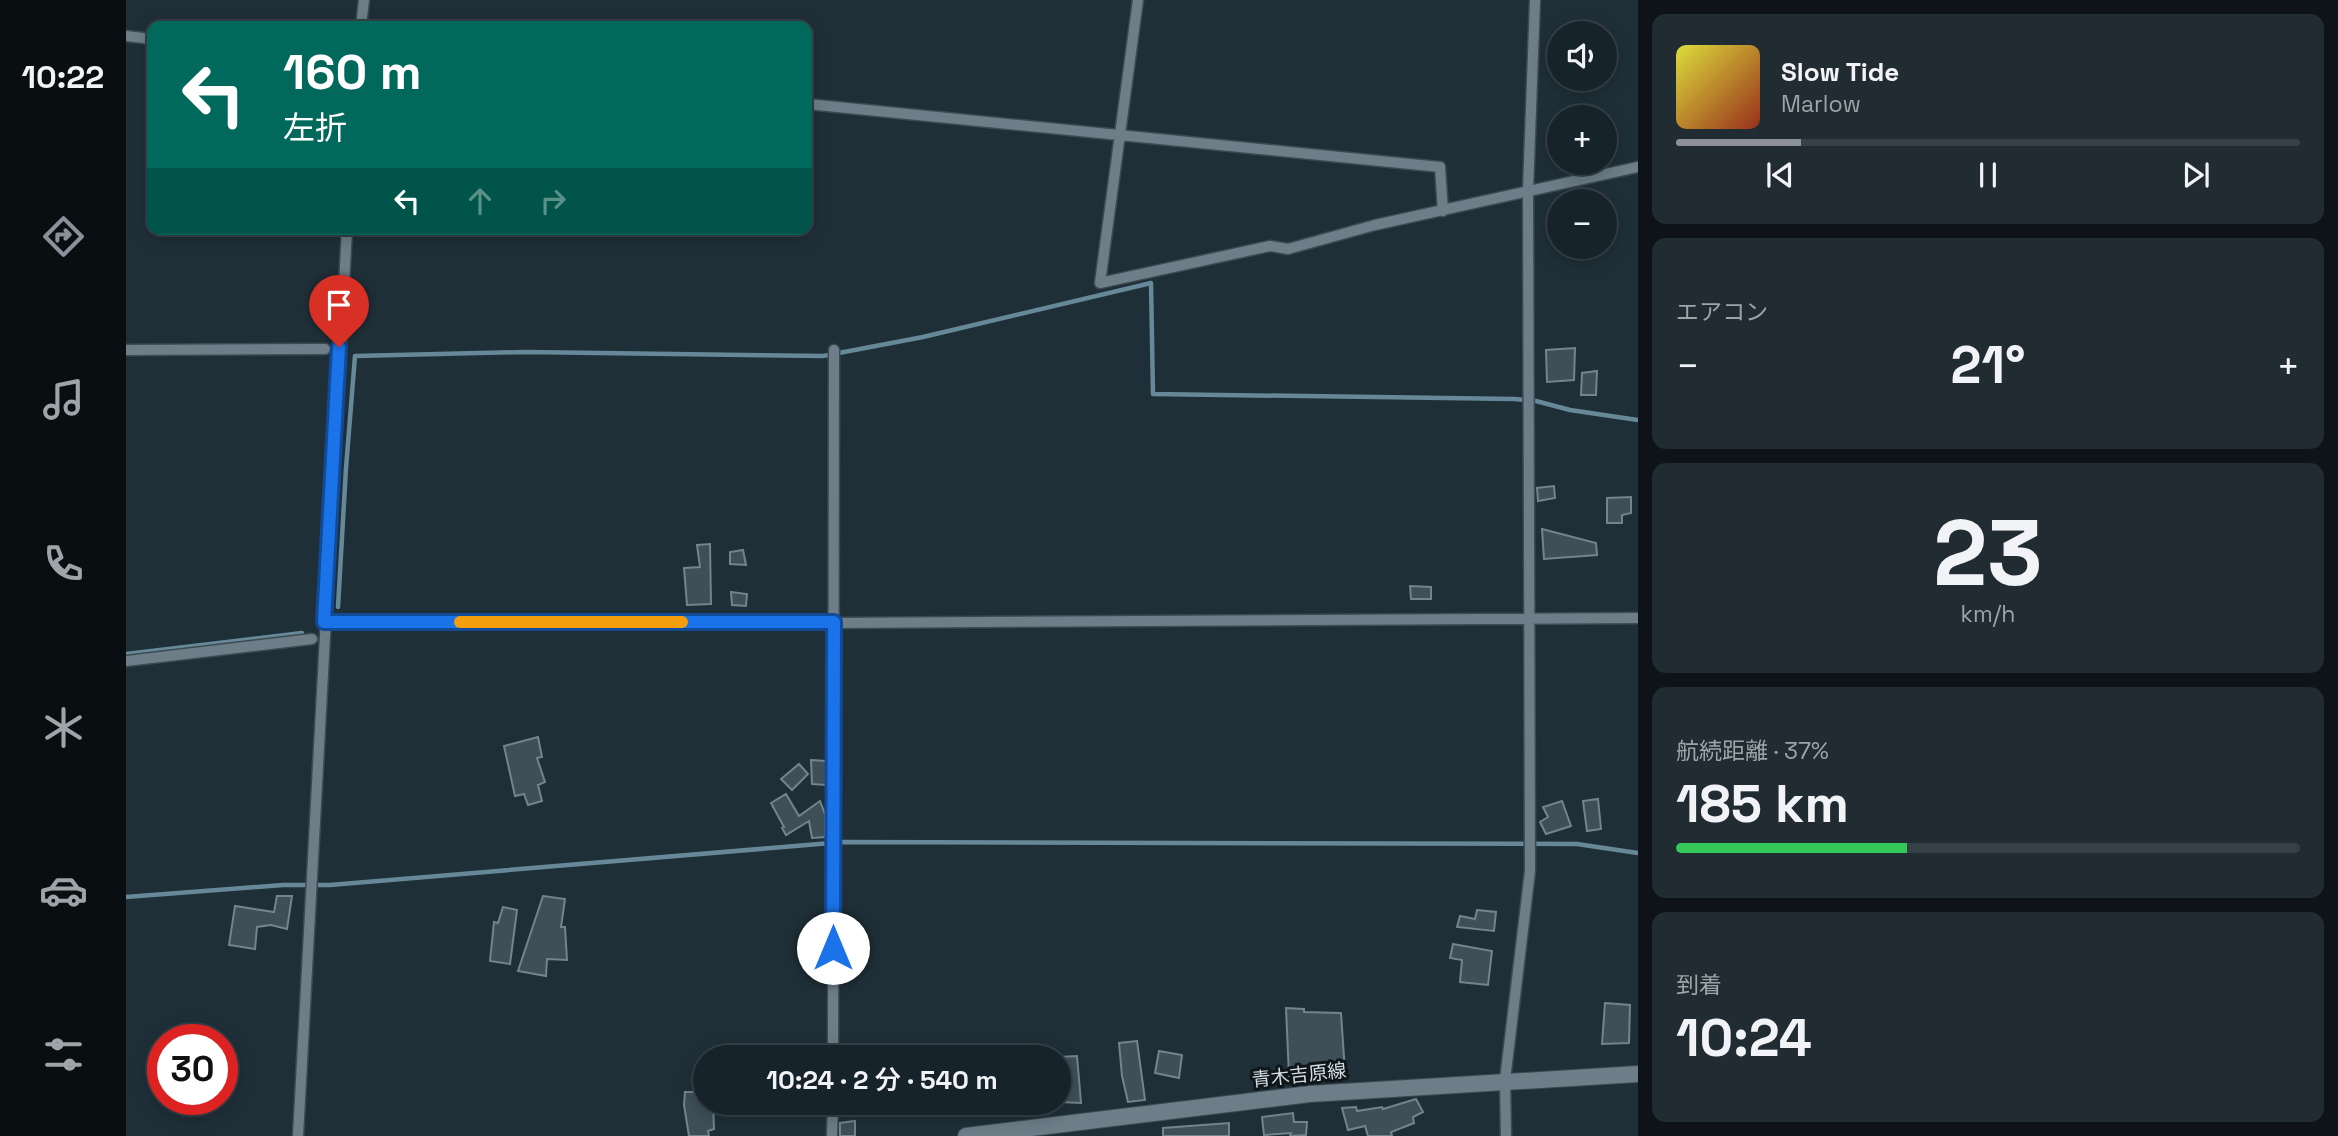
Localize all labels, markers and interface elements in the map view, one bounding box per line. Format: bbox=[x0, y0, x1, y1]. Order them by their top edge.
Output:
map controls bbox=[1547, 21, 1617, 259]
button: sound bbox=[1547, 21, 1617, 91]
text: 160 m bbox=[283, 41, 421, 103]
icon: left bbox=[168, 49, 259, 140]
text: Slow Tide bbox=[1781, 55, 1899, 89]
text: 10:22 bbox=[22, 57, 104, 97]
text: Marlow bbox=[1781, 89, 1861, 119]
button: + bbox=[1547, 105, 1617, 175]
text: 左折 bbox=[283, 108, 347, 148]
icon: previous bbox=[1761, 156, 1799, 194]
icon: pause bbox=[1969, 156, 2007, 194]
icon: next bbox=[2177, 156, 2215, 194]
icon: left bbox=[388, 182, 426, 220]
icon: ahead bbox=[461, 182, 499, 220]
icon: right bbox=[534, 182, 572, 220]
button: − bbox=[1547, 189, 1617, 259]
icon: directions bbox=[39, 212, 88, 261]
pin bbox=[309, 275, 369, 347]
icon: arrive bbox=[320, 286, 358, 324]
text: エアコン bbox=[1676, 297, 1768, 327]
text: 21° bbox=[1951, 332, 2025, 398]
text: − bbox=[1676, 342, 1700, 390]
text: + bbox=[2276, 342, 2300, 390]
icon: music bbox=[39, 375, 88, 424]
text: 23 bbox=[1933, 495, 2043, 612]
icon: phone bbox=[39, 539, 88, 588]
text: km/h bbox=[1961, 599, 2015, 629]
icon: climate bbox=[39, 703, 88, 752]
text: 航続距離 · 37% bbox=[1676, 736, 1829, 766]
text: 185 km bbox=[1676, 771, 1849, 837]
icon: car bbox=[39, 866, 88, 915]
position arrow bbox=[796, 911, 870, 985]
text: 到着 bbox=[1676, 970, 1722, 1000]
text: 10:24 bbox=[1676, 1005, 1812, 1071]
speed limit sign: 30 bbox=[147, 1024, 238, 1115]
icon: filters bbox=[39, 1030, 88, 1079]
street label: 青木吉原線 bbox=[1250, 1058, 1348, 1092]
text: 10:24 · 2 分 · 540 m bbox=[766, 1063, 998, 1097]

